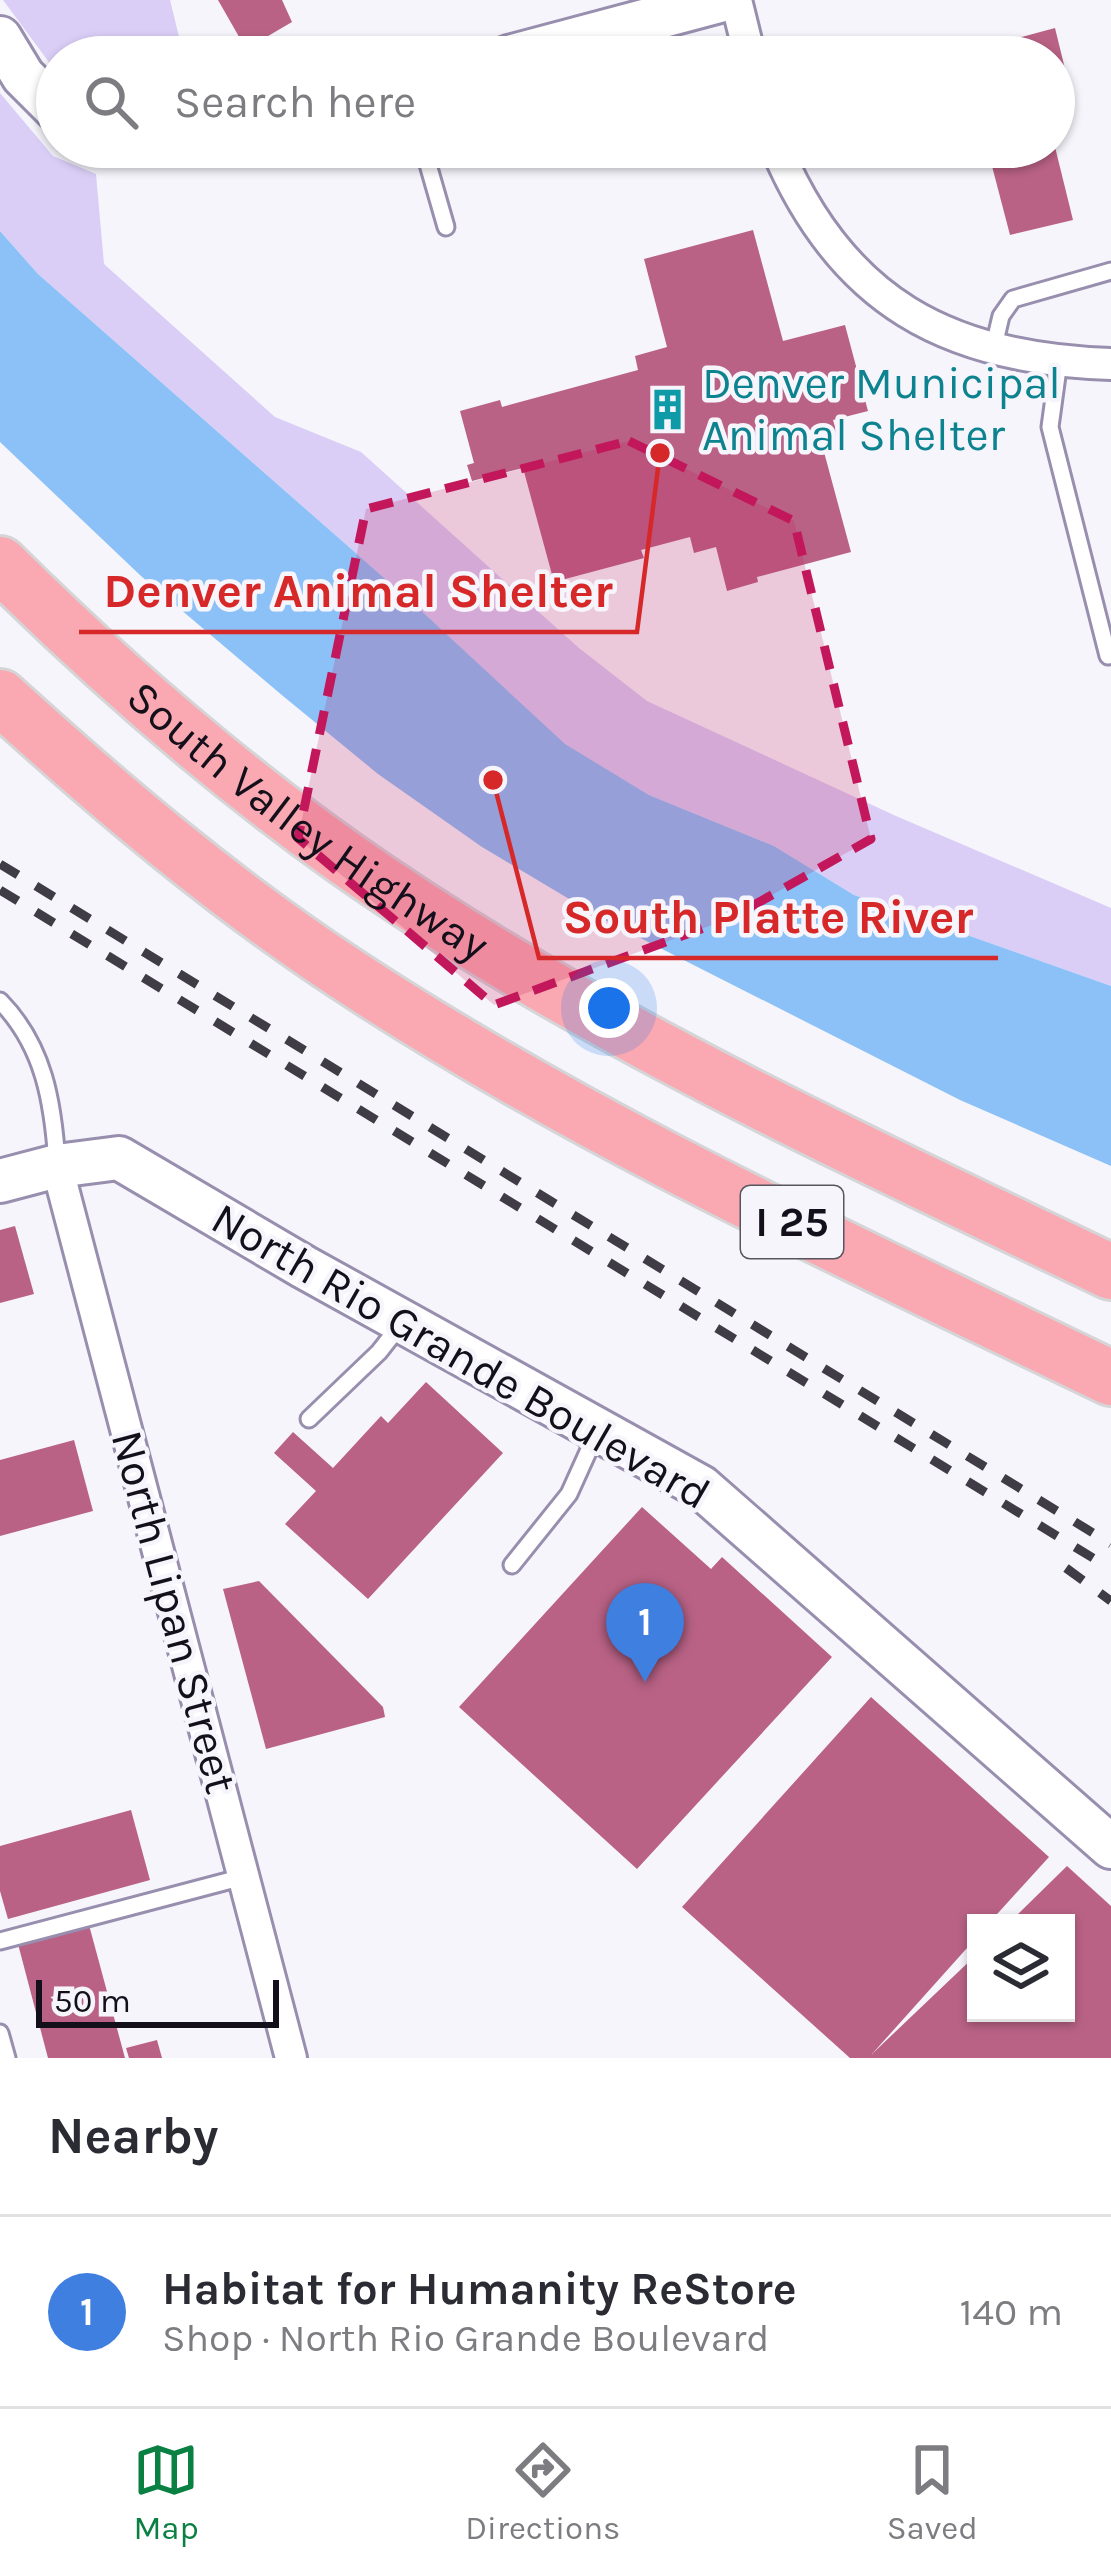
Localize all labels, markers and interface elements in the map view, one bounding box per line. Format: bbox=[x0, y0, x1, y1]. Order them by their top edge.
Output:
search box bbox=[36, 36, 1075, 168]
icon: search bbox=[78, 69, 144, 135]
text: Search here bbox=[174, 76, 416, 128]
place label: Denver Municipal Animal Shelter bbox=[702, 357, 1061, 461]
building icon: Denver Municipal Animal Shelter bbox=[645, 386, 691, 432]
callout: Denver Animal Shelter bbox=[79, 548, 637, 632]
text: Denver Animal Shelter bbox=[103, 563, 613, 619]
street label: South Valley Highway bbox=[117, 670, 498, 972]
callout: South Platte River bbox=[539, 874, 998, 958]
text: South Platte River bbox=[563, 889, 974, 945]
your location bbox=[579, 978, 639, 1038]
road number: I 25 bbox=[741, 1186, 843, 1258]
street label: North Rio Grande Boulevard bbox=[203, 1192, 719, 1520]
street label: North Lipan Street bbox=[101, 1425, 247, 1799]
pin: 1 bbox=[606, 1583, 684, 1682]
map controls bbox=[967, 1914, 1075, 2022]
button: layers bbox=[967, 1914, 1075, 2022]
scale bar bbox=[36, 1974, 279, 2027]
text: 50 m bbox=[54, 1982, 131, 2020]
text: Nearby bbox=[48, 2106, 218, 2166]
text: Habitat for Humanity ReStore bbox=[162, 2263, 797, 2315]
text: 1 bbox=[80, 2289, 94, 2335]
text: 140 m bbox=[959, 2289, 1063, 2335]
text: Shop · North Rio Grande Boulevard bbox=[162, 2315, 769, 2361]
tab: Map bbox=[133, 2437, 199, 2547]
tab: Directions bbox=[465, 2437, 620, 2547]
tab: Saved bbox=[887, 2437, 978, 2547]

